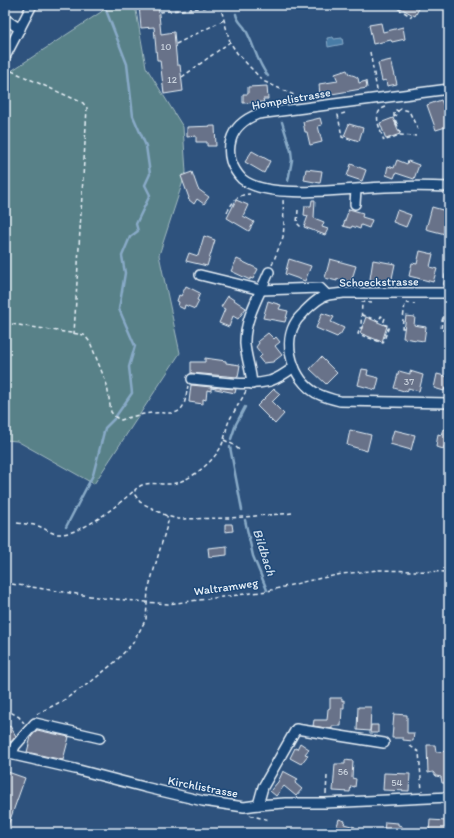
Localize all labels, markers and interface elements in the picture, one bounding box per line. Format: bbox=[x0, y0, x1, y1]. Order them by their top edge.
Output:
house number: 10 bbox=[161, 40, 171, 53]
house number: 12 bbox=[167, 73, 178, 86]
street label: Hompelistrasse bbox=[250, 85, 332, 113]
street label: Schoeckstrasse bbox=[339, 274, 419, 290]
house number: 37 bbox=[404, 375, 414, 388]
water label: Bildbach bbox=[250, 527, 279, 578]
street label: Waltramweg bbox=[193, 575, 260, 598]
house number: 56 bbox=[338, 765, 348, 778]
street label: Kirchlistrasse bbox=[167, 773, 240, 801]
house number: 54 bbox=[391, 776, 403, 789]

